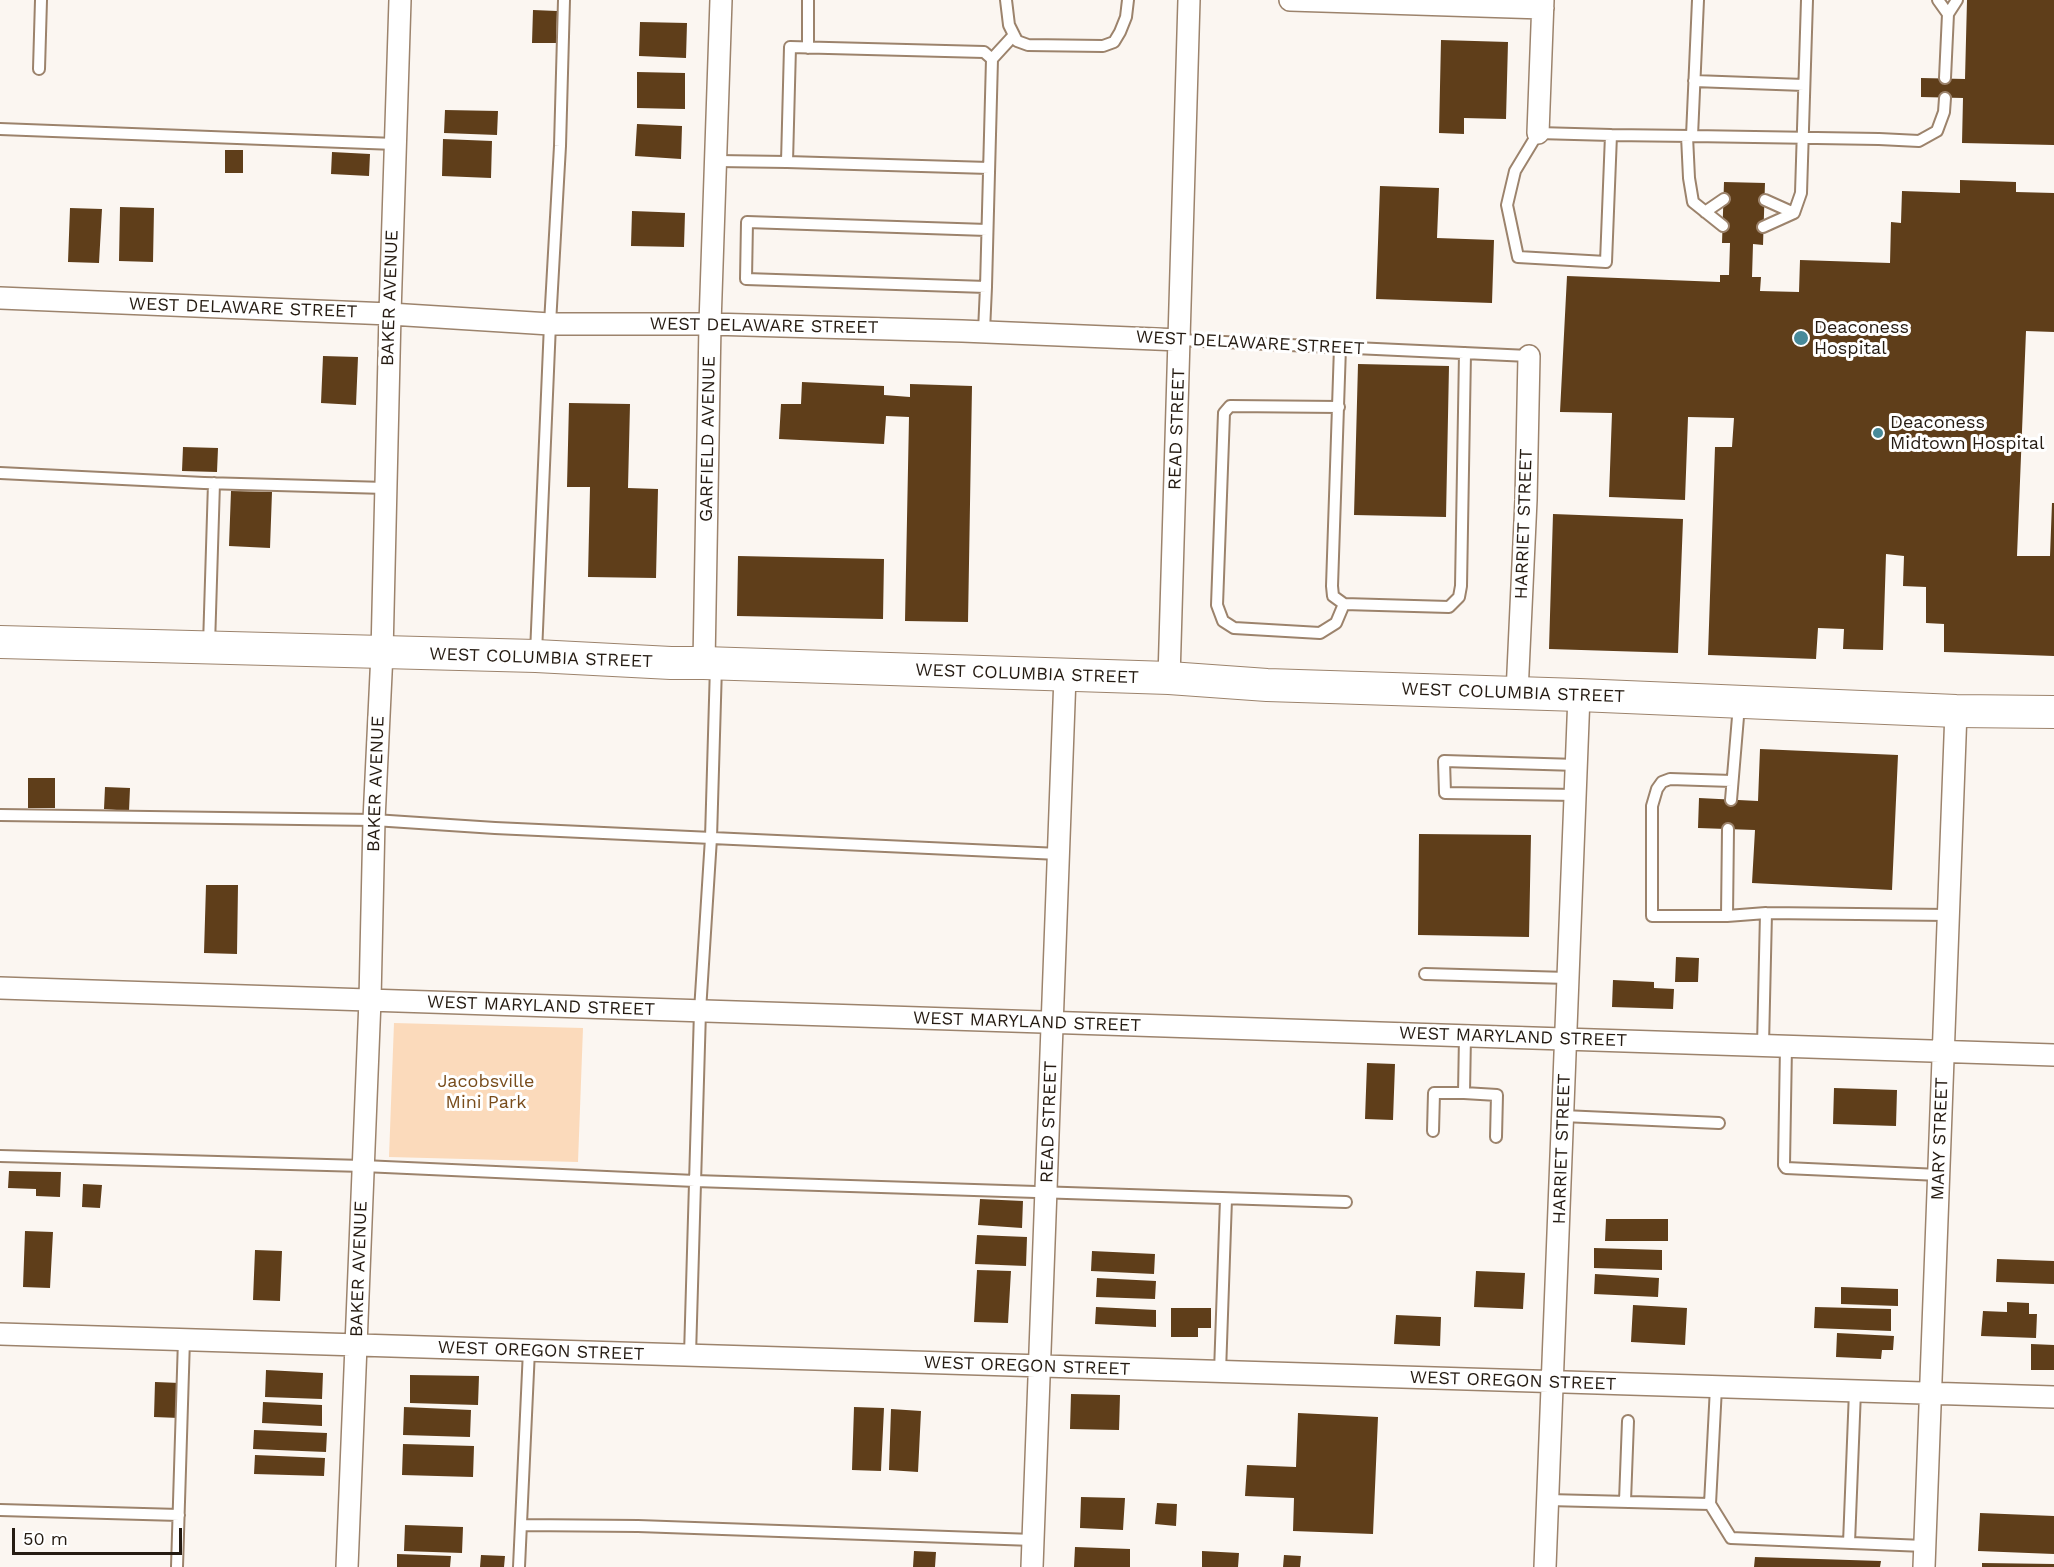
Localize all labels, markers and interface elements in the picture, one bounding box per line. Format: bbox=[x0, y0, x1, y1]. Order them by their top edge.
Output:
street label: BAKER AVENUE bbox=[377, 230, 403, 366]
street label: WEST DELAWARE STREET bbox=[128, 293, 358, 323]
street label: WEST DELAWARE STREET bbox=[649, 313, 879, 339]
place label: Deaconess Hospital bbox=[1814, 317, 1909, 360]
street label: WEST DELAWARE STREET bbox=[1135, 326, 1365, 360]
marker: Deaconess Hospital bbox=[1792, 329, 1810, 347]
street label: GARFIELD AVENUE bbox=[696, 356, 720, 522]
street label: READ STREET bbox=[1164, 368, 1190, 490]
place label: Deaconess Midtown Hospital bbox=[1890, 412, 2044, 454]
marker: Deaconess Midtown Hospital bbox=[1871, 426, 1885, 440]
street label: HARRIET STREET bbox=[1511, 448, 1537, 600]
street label: WEST COLUMBIA STREET bbox=[429, 643, 653, 673]
street label: WEST COLUMBIA STREET bbox=[915, 659, 1139, 689]
street label: WEST COLUMBIA STREET bbox=[1401, 678, 1625, 708]
street label: BAKER AVENUE bbox=[363, 716, 389, 852]
street label: WEST MARYLAND STREET bbox=[427, 991, 655, 1021]
street label: WEST MARYLAND STREET bbox=[913, 1007, 1141, 1037]
street label: WEST MARYLAND STREET bbox=[1399, 1022, 1627, 1052]
street label: READ STREET bbox=[1036, 1061, 1062, 1183]
park label: Jacobsville Mini Park bbox=[437, 1071, 535, 1114]
street label: HARRIET STREET bbox=[1549, 1073, 1575, 1225]
street label: MARY STREET bbox=[1927, 1077, 1953, 1201]
street label: BAKER AVENUE bbox=[346, 1201, 372, 1337]
street label: WEST OREGON STREET bbox=[437, 1337, 645, 1365]
street label: WEST OREGON STREET bbox=[923, 1352, 1131, 1380]
street label: WEST OREGON STREET bbox=[1409, 1367, 1617, 1395]
scale bar bbox=[15, 1516, 184, 1554]
text: 50 m bbox=[23, 1528, 68, 1549]

